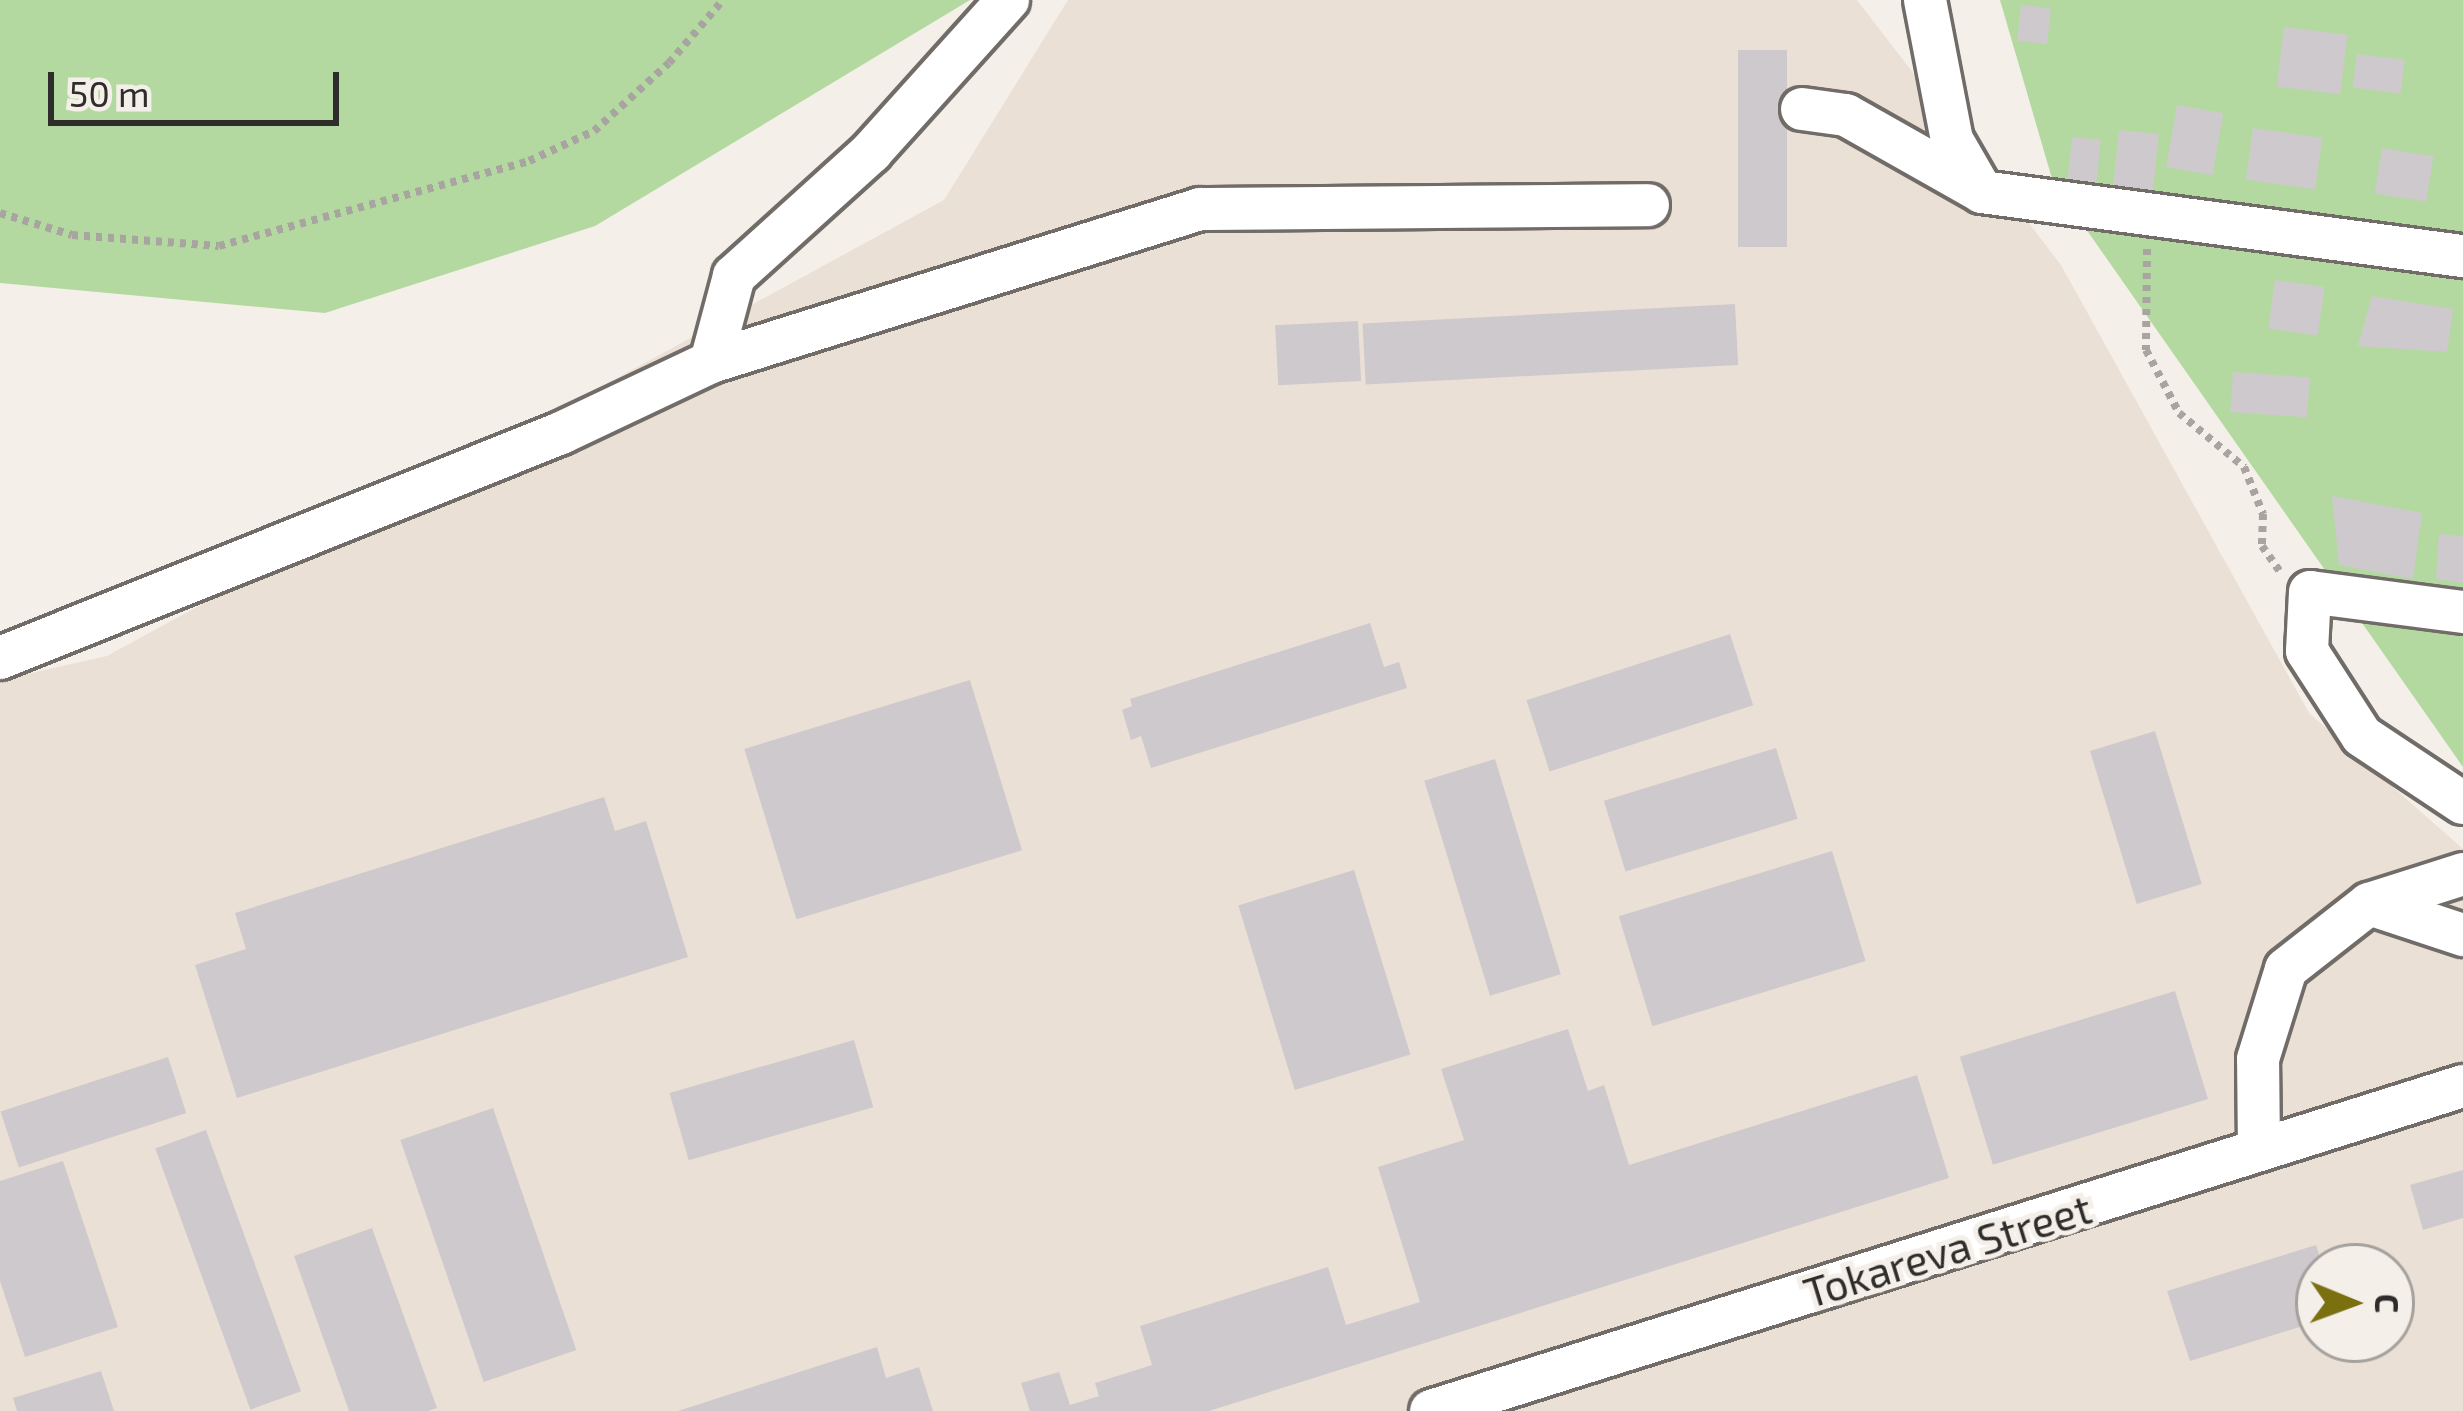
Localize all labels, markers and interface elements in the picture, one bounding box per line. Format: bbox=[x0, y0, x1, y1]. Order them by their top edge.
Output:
scale bar bbox=[54, 48, 345, 122]
text: 50 m bbox=[69, 71, 150, 114]
street label: Tokareva Street bbox=[1797, 1181, 2097, 1317]
north arrow bbox=[2295, 1243, 2415, 1363]
text: С bbox=[2368, 1294, 2408, 1314]

